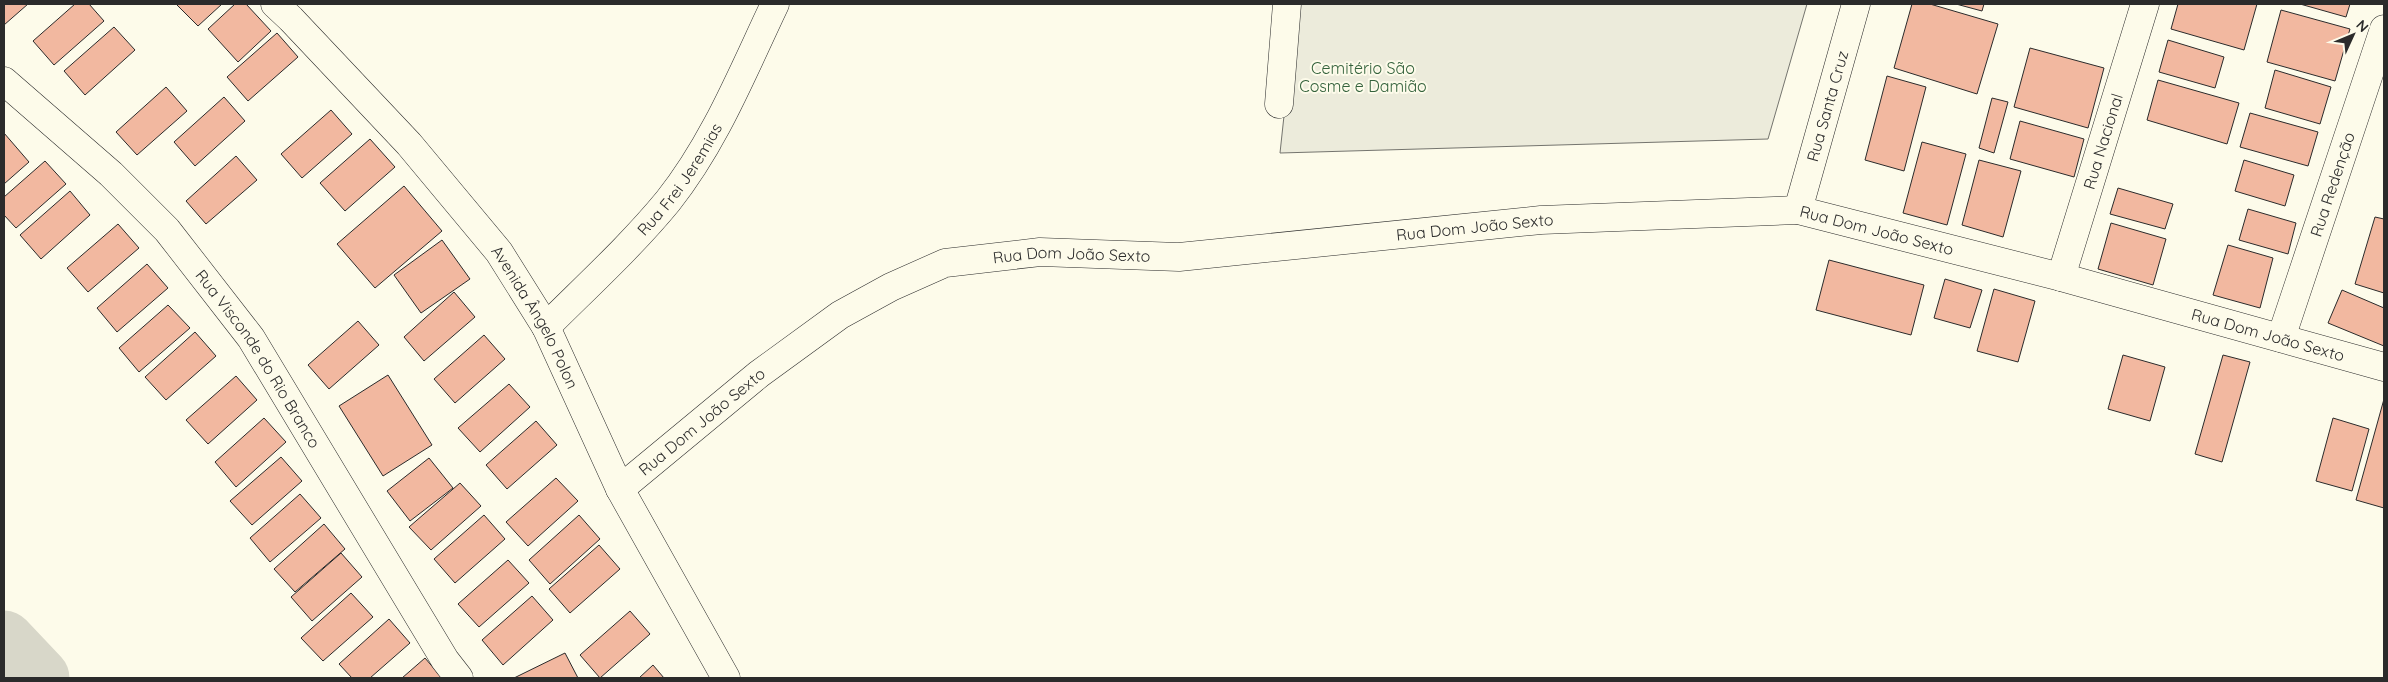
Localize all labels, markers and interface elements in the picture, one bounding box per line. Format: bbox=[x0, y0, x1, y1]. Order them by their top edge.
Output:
north arrow bbox=[2328, 10, 2378, 60]
text: N bbox=[2352, 16, 2372, 36]
street label: Rua Santa Cruz bbox=[1802, 48, 1852, 164]
park label: Cemitério São Cosme e Damião bbox=[1299, 58, 1427, 96]
street label: Rua Nacional bbox=[2079, 91, 2127, 192]
street label: Rua Frei Jeremias bbox=[633, 120, 726, 240]
street label: Rua Redenção bbox=[2305, 129, 2359, 239]
street label: Rua Dom João Sexto bbox=[1798, 201, 1956, 259]
street label: Rua Dom João Sexto bbox=[1395, 210, 1554, 245]
street label: Avenida Ângelo Polon bbox=[487, 241, 583, 392]
street label: Rua Dom João Sexto bbox=[992, 242, 1151, 267]
street label: Rua Visconde do Rio Branco bbox=[191, 265, 325, 452]
street label: Rua Dom João Sexto bbox=[2189, 304, 2347, 366]
street label: Rua Dom João Sexto bbox=[634, 363, 769, 480]

